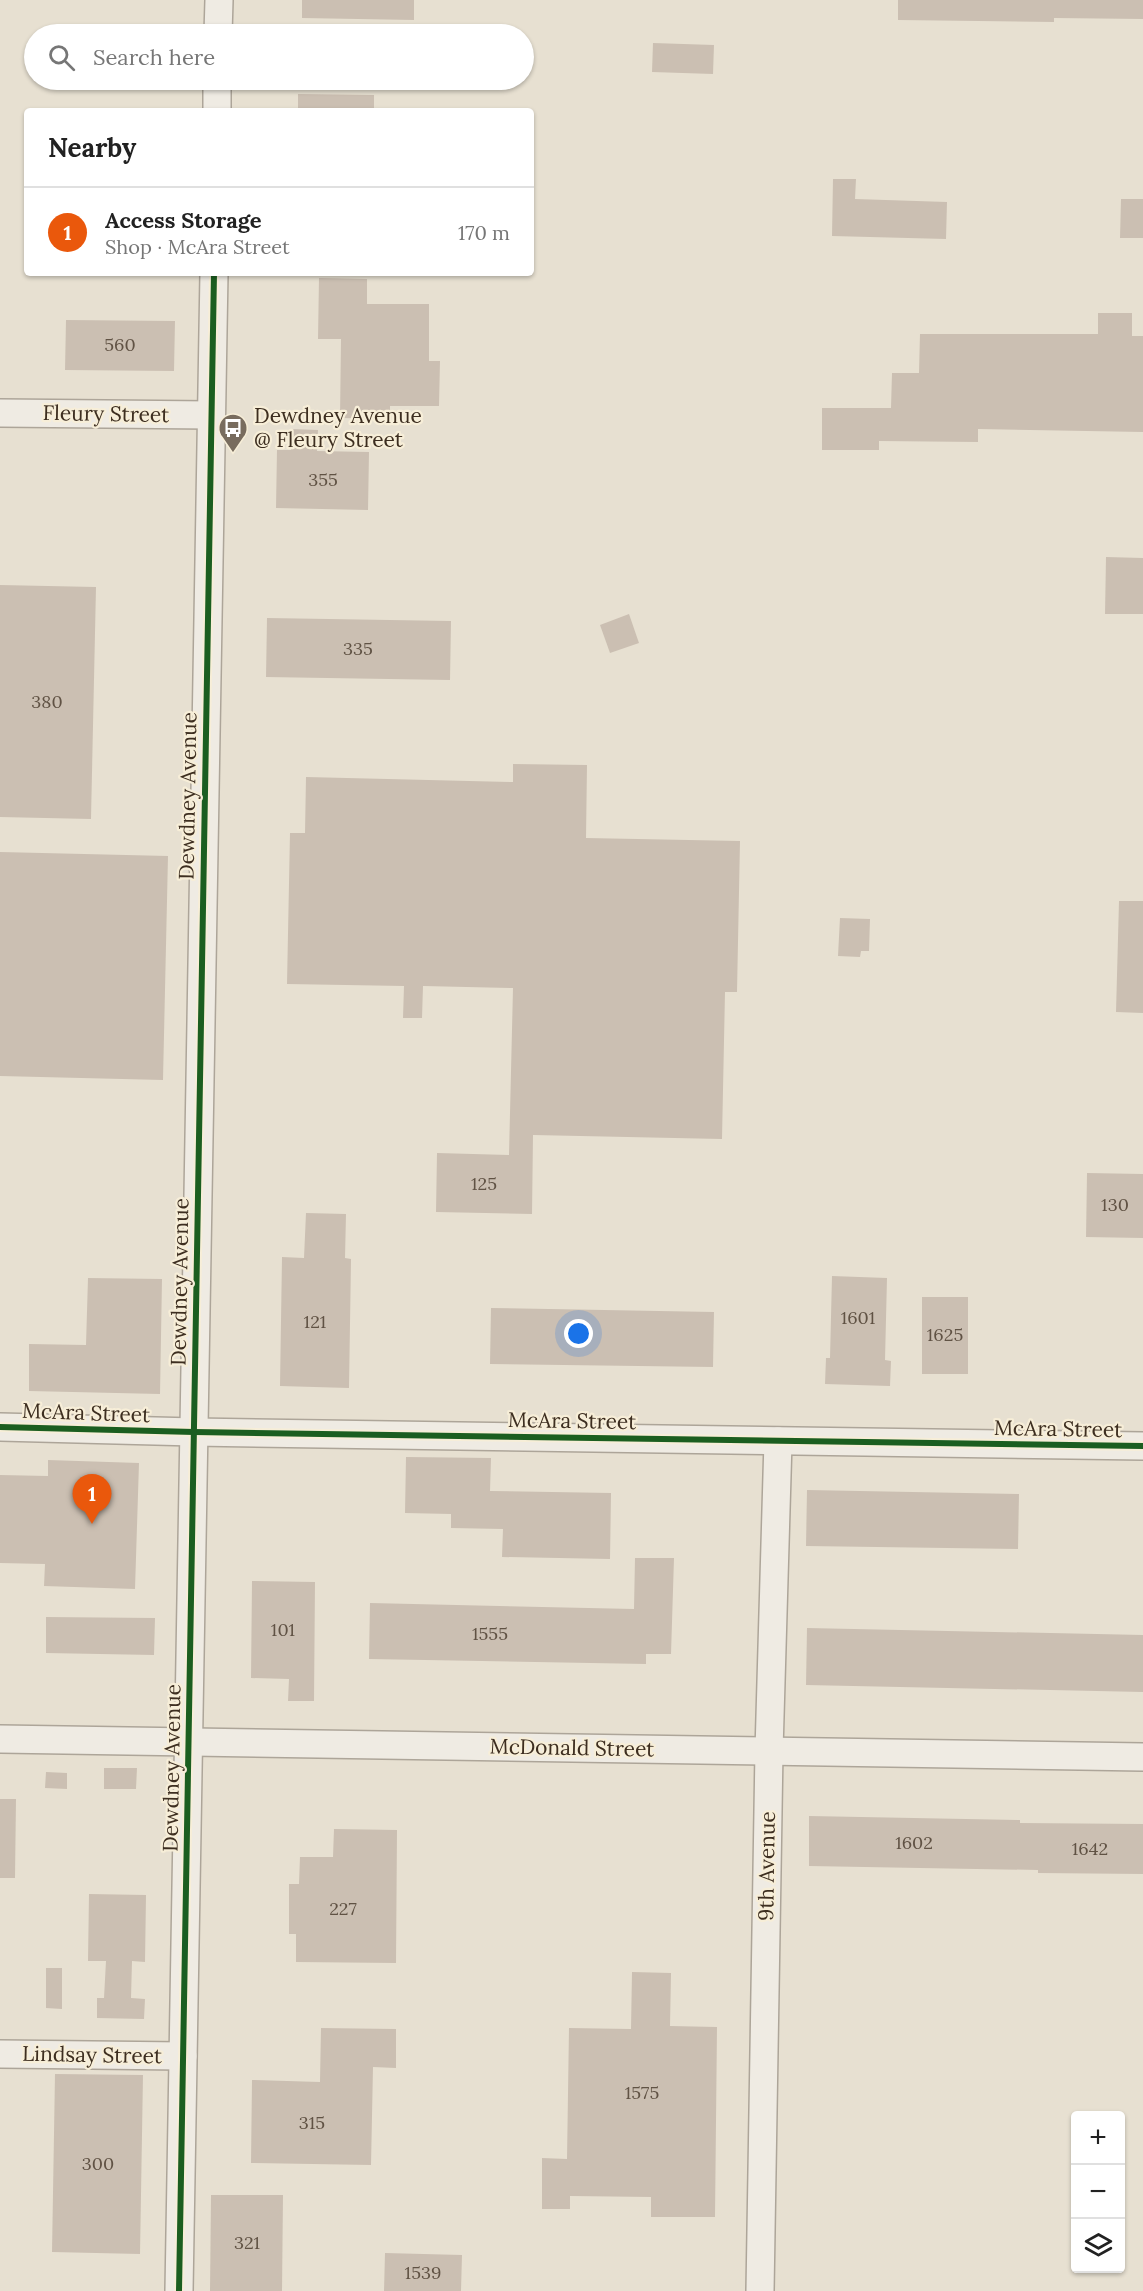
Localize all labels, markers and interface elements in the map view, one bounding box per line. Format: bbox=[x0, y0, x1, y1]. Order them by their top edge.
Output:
search box bbox=[24, 24, 534, 90]
icon: search bbox=[45, 41, 78, 74]
text: Search here bbox=[93, 43, 215, 71]
text: Nearby bbox=[48, 131, 136, 164]
text: Access Storage bbox=[105, 206, 262, 234]
text: 1 bbox=[63, 220, 72, 245]
text: 170 m bbox=[458, 220, 510, 245]
text: Shop · McAra Street bbox=[105, 234, 290, 259]
house number: 560 bbox=[104, 333, 136, 356]
street label: Fleury Street bbox=[42, 399, 170, 428]
place label: Dewdney Avenue @ Fleury Street bbox=[254, 402, 422, 453]
bus stop icon: Dewdney Avenue @ Fleury Street bbox=[217, 412, 249, 454]
house number: 355 bbox=[308, 468, 338, 491]
house number: 335 bbox=[343, 637, 373, 660]
house number: 380 bbox=[31, 690, 63, 713]
street label: Dewdney Avenue bbox=[173, 712, 202, 880]
house number: 125 bbox=[471, 1172, 497, 1195]
house number: 130 bbox=[1101, 1193, 1129, 1216]
street label: Dewdney Avenue bbox=[165, 1198, 194, 1366]
house number: 1601 bbox=[841, 1306, 875, 1329]
house number: 121 bbox=[304, 1310, 326, 1333]
your location bbox=[564, 1319, 593, 1348]
house number: 1625 bbox=[927, 1323, 963, 1346]
street label: McAra Street bbox=[21, 1397, 151, 1428]
street label: McAra Street bbox=[508, 1406, 637, 1435]
street label: McAra Street bbox=[994, 1414, 1123, 1443]
pin: 1 bbox=[72, 1474, 112, 1524]
house number: 101 bbox=[271, 1618, 295, 1641]
house number: 1555 bbox=[472, 1622, 508, 1645]
street label: Dewdney Avenue bbox=[157, 1684, 186, 1852]
street label: McDonald Street bbox=[489, 1733, 655, 1762]
street label: 9th Avenue bbox=[752, 1811, 781, 1921]
house number: 1602 bbox=[895, 1831, 933, 1854]
house number: 1642 bbox=[1072, 1837, 1108, 1860]
house number: 227 bbox=[329, 1897, 357, 1920]
street label: Lindsay Street bbox=[22, 2040, 163, 2069]
house number: 1575 bbox=[625, 2081, 659, 2104]
house number: 315 bbox=[299, 2111, 325, 2134]
map controls bbox=[1071, 2111, 1125, 2273]
button: + bbox=[1071, 2111, 1125, 2165]
house number: 300 bbox=[82, 2152, 114, 2175]
button: − bbox=[1071, 2165, 1125, 2219]
button: layers bbox=[1071, 2219, 1125, 2273]
house number: 321 bbox=[234, 2231, 260, 2254]
house number: 1539 bbox=[405, 2261, 441, 2284]

